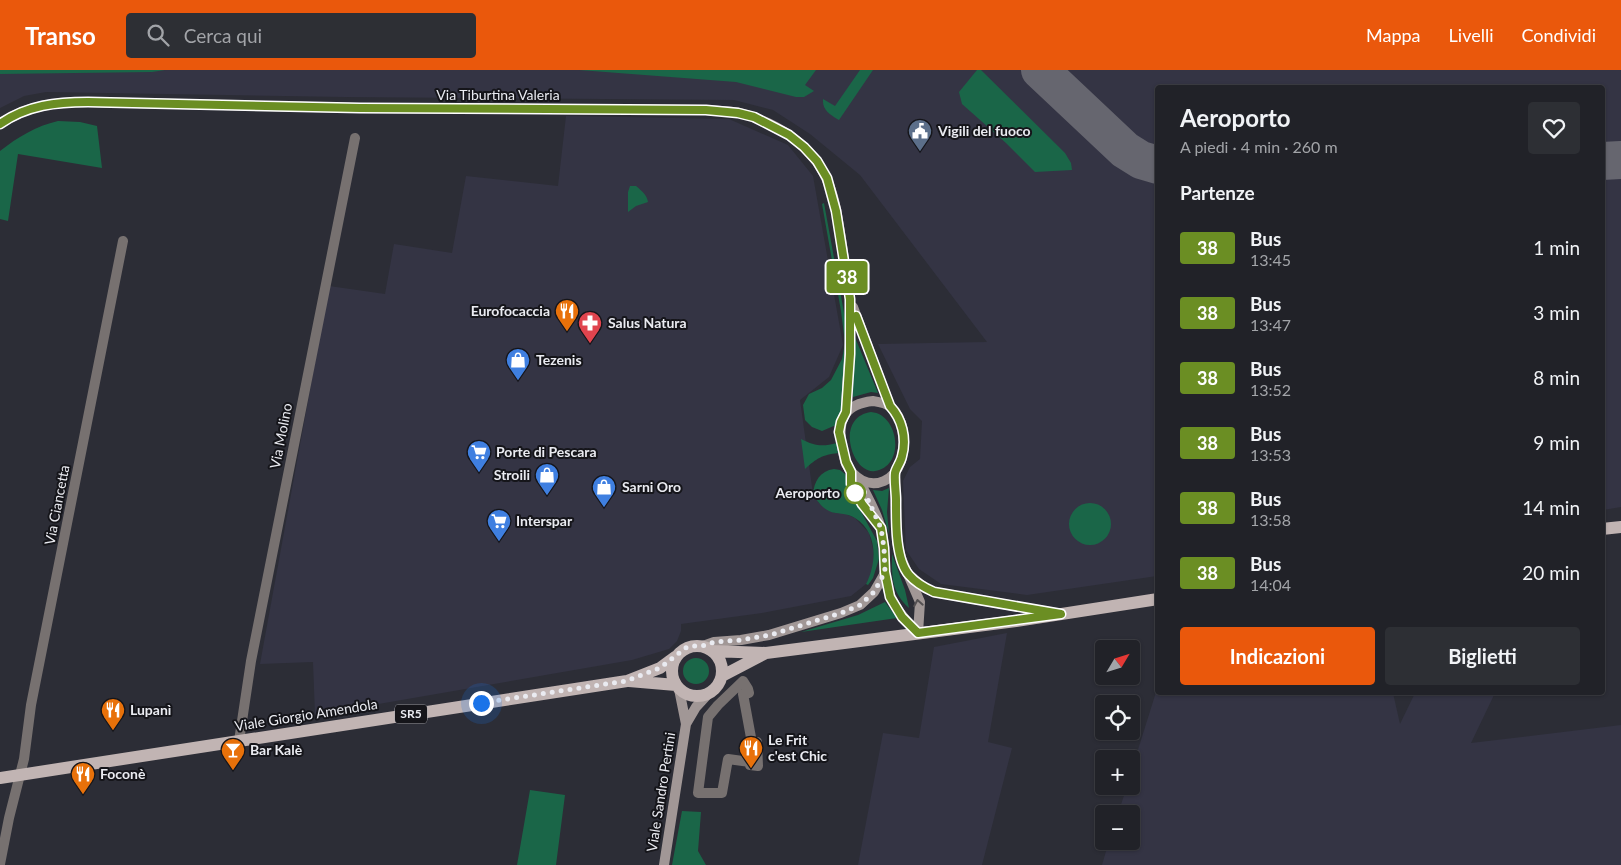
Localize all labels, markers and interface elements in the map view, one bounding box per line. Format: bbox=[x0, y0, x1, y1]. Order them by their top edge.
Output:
search box bbox=[126, 13, 476, 58]
text: Transo bbox=[25, 21, 96, 50]
icon: search bbox=[144, 21, 172, 49]
text: Cerca qui bbox=[184, 24, 262, 47]
text: Mappa bbox=[1366, 24, 1421, 46]
text: Livelli bbox=[1449, 24, 1493, 46]
text: Condividi bbox=[1521, 24, 1596, 46]
street label: Via Tiburtina Valeria bbox=[436, 86, 560, 103]
button: heart bbox=[1528, 102, 1580, 154]
text: Aeroporto bbox=[1180, 103, 1291, 132]
public building icon: Vigili del fuoco bbox=[907, 118, 933, 152]
place label: Vigili del fuoco bbox=[937, 122, 1031, 139]
text: A piedi · 4 min · 260 m bbox=[1180, 137, 1338, 156]
text: Partenze bbox=[1180, 181, 1255, 204]
text: Bus bbox=[1250, 227, 1281, 250]
text: 1 min bbox=[1533, 236, 1580, 259]
text: 38 bbox=[1197, 237, 1218, 259]
text: 13:45 bbox=[1250, 250, 1291, 269]
line badge: 38 bbox=[824, 261, 870, 293]
text: 38 bbox=[837, 266, 857, 288]
text: Bus bbox=[1250, 292, 1281, 315]
restaurant icon: Eurofocaccia bbox=[554, 298, 580, 332]
text: 3 min bbox=[1533, 301, 1580, 324]
place label: Eurofocaccia bbox=[471, 302, 550, 319]
text: 38 bbox=[1197, 302, 1218, 324]
pharmacy icon: Salus Natura bbox=[577, 310, 603, 344]
place label: Salus Natura bbox=[608, 314, 687, 331]
text: 13:47 bbox=[1250, 315, 1291, 334]
shop icon: Tezenis bbox=[505, 347, 531, 381]
place label: Tezenis bbox=[536, 351, 582, 368]
text: Bus bbox=[1250, 357, 1281, 380]
text: 8 min bbox=[1533, 366, 1580, 389]
text: 38 bbox=[1197, 367, 1218, 389]
text: 13:52 bbox=[1250, 380, 1291, 399]
street label: Via Molino bbox=[266, 402, 295, 470]
text: Bus bbox=[1250, 422, 1281, 445]
text: 9 min bbox=[1533, 431, 1580, 454]
text: 38 bbox=[1197, 432, 1218, 454]
supermarket icon: Porte di Pescara bbox=[466, 439, 492, 473]
place label: Porte di Pescara bbox=[496, 443, 597, 460]
text: 13:53 bbox=[1250, 445, 1291, 464]
shop icon: Stroili bbox=[534, 462, 560, 496]
street label: Via Ciancetta bbox=[40, 463, 73, 546]
place label: Stroili bbox=[494, 466, 530, 483]
shop icon: Sarni Oro bbox=[591, 474, 617, 508]
place label: Sarni Oro bbox=[622, 478, 681, 495]
marker: Aeroporto bbox=[844, 482, 866, 504]
place label: Aeroporto bbox=[775, 484, 840, 501]
text: Bus bbox=[1250, 487, 1281, 510]
text: 14 min bbox=[1522, 496, 1580, 519]
text: 38 bbox=[1197, 497, 1218, 519]
supermarket icon: Interspar bbox=[486, 508, 512, 542]
text: 13:58 bbox=[1250, 510, 1291, 529]
place label: Interspar bbox=[516, 512, 573, 529]
text: Bus bbox=[1250, 552, 1281, 575]
text: 20 min bbox=[1522, 561, 1580, 584]
text: 38 bbox=[1197, 562, 1218, 584]
text: 14:04 bbox=[1250, 575, 1291, 594]
one-way arrow bbox=[914, 598, 924, 607]
button: Indicazioni bbox=[1180, 627, 1375, 685]
button: Biglietti bbox=[1385, 627, 1580, 685]
north arrow bbox=[1095, 640, 1140, 685]
map controls bbox=[1095, 640, 1140, 850]
your location bbox=[469, 691, 494, 716]
street label: Viale Giorgio Amendola bbox=[233, 695, 379, 734]
button: locate bbox=[1095, 695, 1140, 740]
restaurant icon: Lupanì bbox=[100, 697, 126, 731]
place label: Lupanì bbox=[130, 701, 171, 718]
road number: SR5 bbox=[395, 704, 427, 724]
street label: Viale Sandro Pertini bbox=[643, 731, 678, 853]
place label: Le Frit c'est Chic bbox=[768, 731, 827, 764]
restaurant icon: Le Frit c'est Chic bbox=[738, 735, 764, 769]
bar icon: Bar Kalè bbox=[220, 737, 246, 771]
place label: Bar Kalè bbox=[250, 741, 303, 758]
button: + bbox=[1095, 750, 1140, 795]
restaurant icon: Foconè bbox=[70, 761, 96, 795]
place label: Foconè bbox=[100, 765, 146, 782]
button: − bbox=[1095, 805, 1140, 850]

